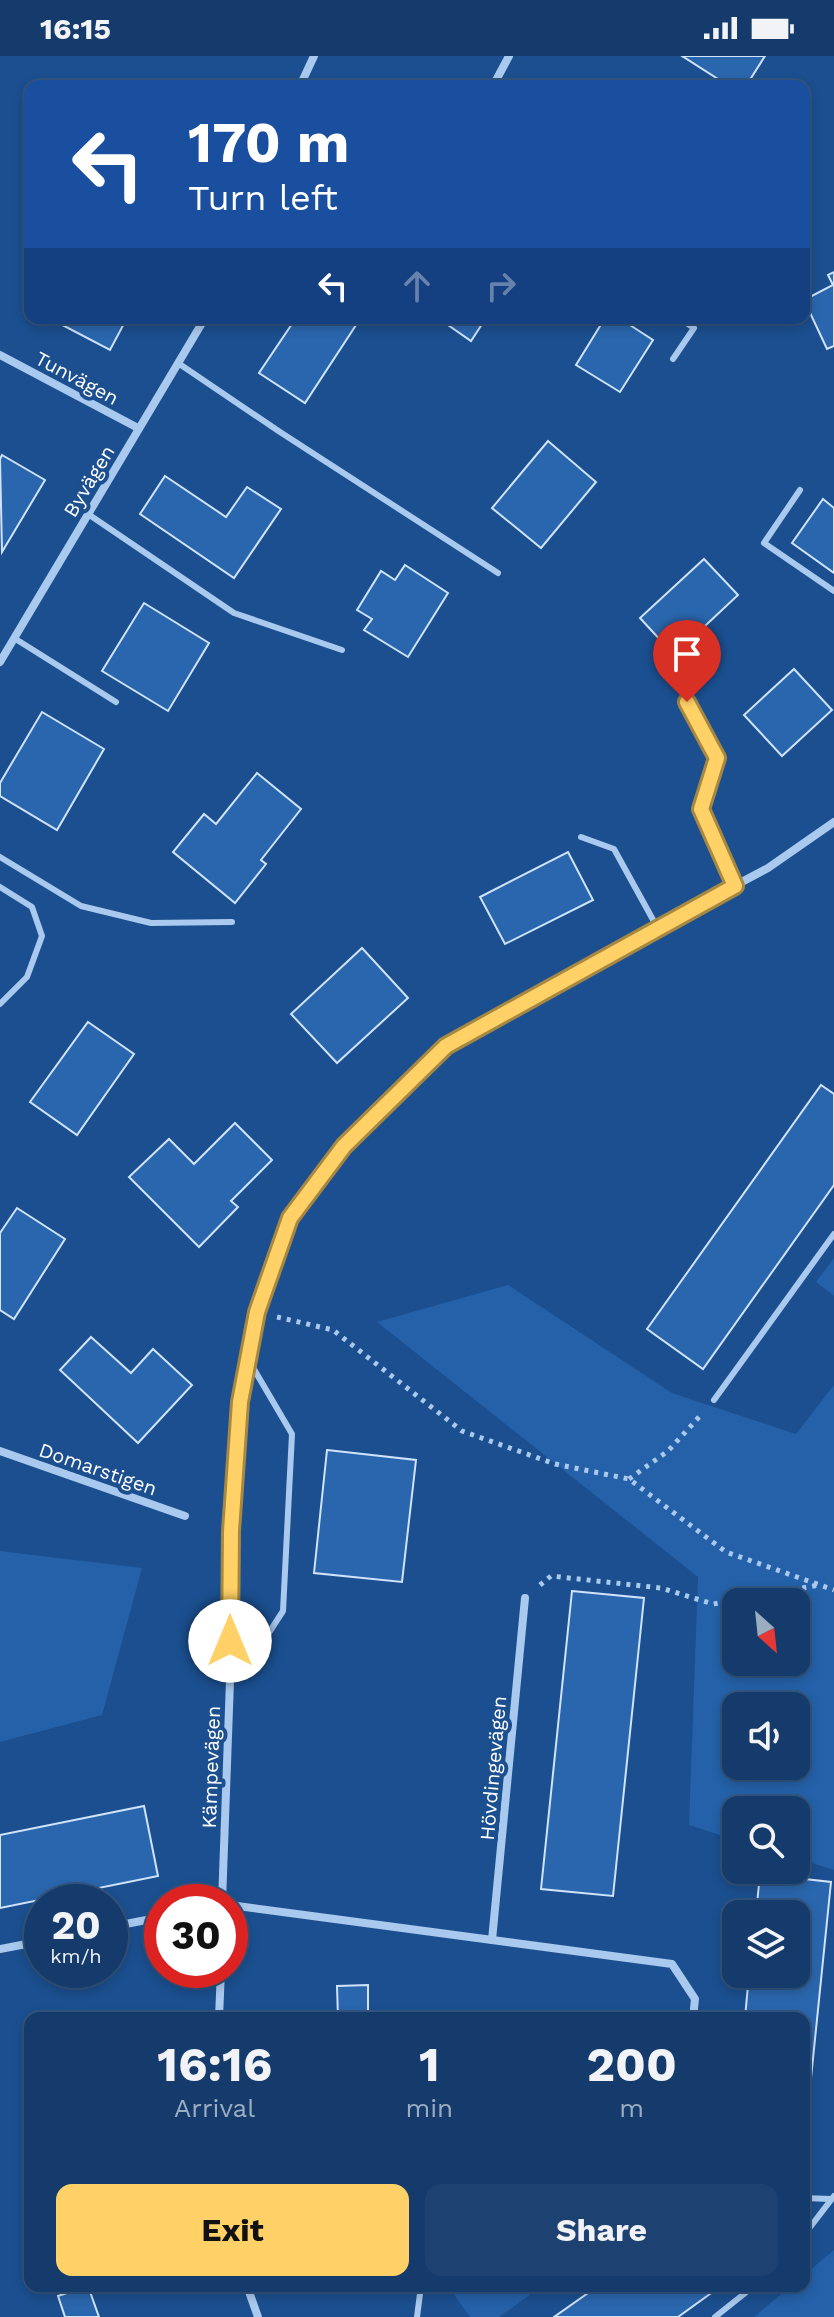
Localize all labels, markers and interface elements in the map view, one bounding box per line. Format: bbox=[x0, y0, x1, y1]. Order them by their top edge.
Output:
text: 16:15 bbox=[40, 11, 111, 46]
text: 170 m bbox=[188, 110, 350, 176]
icon: left bbox=[56, 112, 160, 216]
text: Turn left bbox=[188, 177, 338, 219]
icon: left bbox=[311, 264, 355, 308]
icon: ahead bbox=[395, 264, 439, 308]
icon: right bbox=[479, 264, 523, 308]
street label: Tunvägen bbox=[31, 346, 123, 410]
street label: Byvägen bbox=[58, 441, 120, 521]
pin bbox=[653, 620, 721, 702]
icon: arrive bbox=[665, 632, 709, 676]
street label: Domarstigen bbox=[36, 1438, 160, 1500]
north arrow bbox=[722, 1588, 810, 1676]
map controls bbox=[722, 1588, 810, 1988]
position arrow bbox=[188, 1599, 272, 1683]
button: sound bbox=[722, 1692, 810, 1780]
street label: Hövdingevägen bbox=[475, 1695, 511, 1841]
street label: Kämpevägen bbox=[197, 1705, 225, 1829]
button: search bbox=[722, 1796, 810, 1884]
speed limit sign: 30 bbox=[144, 1884, 248, 1988]
button: layers bbox=[722, 1900, 810, 1988]
text: 20 bbox=[51, 1902, 101, 1949]
text: km/h bbox=[50, 1944, 102, 1968]
text: 16:16 bbox=[157, 2036, 272, 2093]
text: 1 bbox=[419, 2036, 440, 2093]
text: 200 bbox=[586, 2036, 677, 2093]
text: Arrival bbox=[174, 2093, 255, 2123]
text: min bbox=[405, 2093, 453, 2123]
text: m bbox=[619, 2093, 644, 2123]
button: Exit bbox=[56, 2184, 409, 2276]
button: Share bbox=[425, 2184, 778, 2276]

